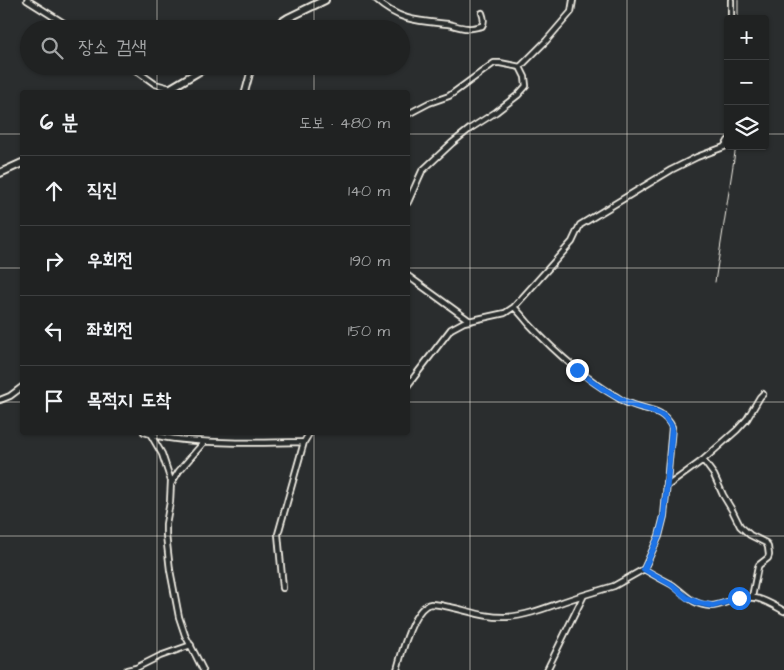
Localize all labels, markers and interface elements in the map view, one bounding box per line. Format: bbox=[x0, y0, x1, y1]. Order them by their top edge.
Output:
map controls bbox=[724, 15, 769, 150]
button: + bbox=[724, 15, 769, 60]
search box bbox=[20, 20, 410, 75]
icon: search bbox=[38, 34, 66, 62]
text: 장소 검색 bbox=[78, 34, 147, 61]
button: − bbox=[724, 60, 769, 105]
button: layers bbox=[724, 105, 769, 150]
text: 6 분 bbox=[40, 108, 78, 137]
text: 도보 · 480 m bbox=[299, 112, 390, 134]
icon: ahead bbox=[40, 177, 68, 205]
text: 직진 bbox=[87, 177, 118, 204]
text: 140 m bbox=[348, 180, 390, 202]
icon: right bbox=[40, 247, 68, 275]
text: 우회전 bbox=[87, 247, 133, 274]
text: 190 m bbox=[350, 250, 390, 272]
icon: left bbox=[40, 317, 68, 345]
text: 좌회전 bbox=[87, 317, 133, 344]
text: 150 m bbox=[348, 320, 390, 342]
route end bbox=[566, 359, 589, 382]
icon: arrive bbox=[40, 387, 68, 415]
text: 목적지 도착 bbox=[87, 387, 171, 414]
route start bbox=[728, 587, 751, 610]

